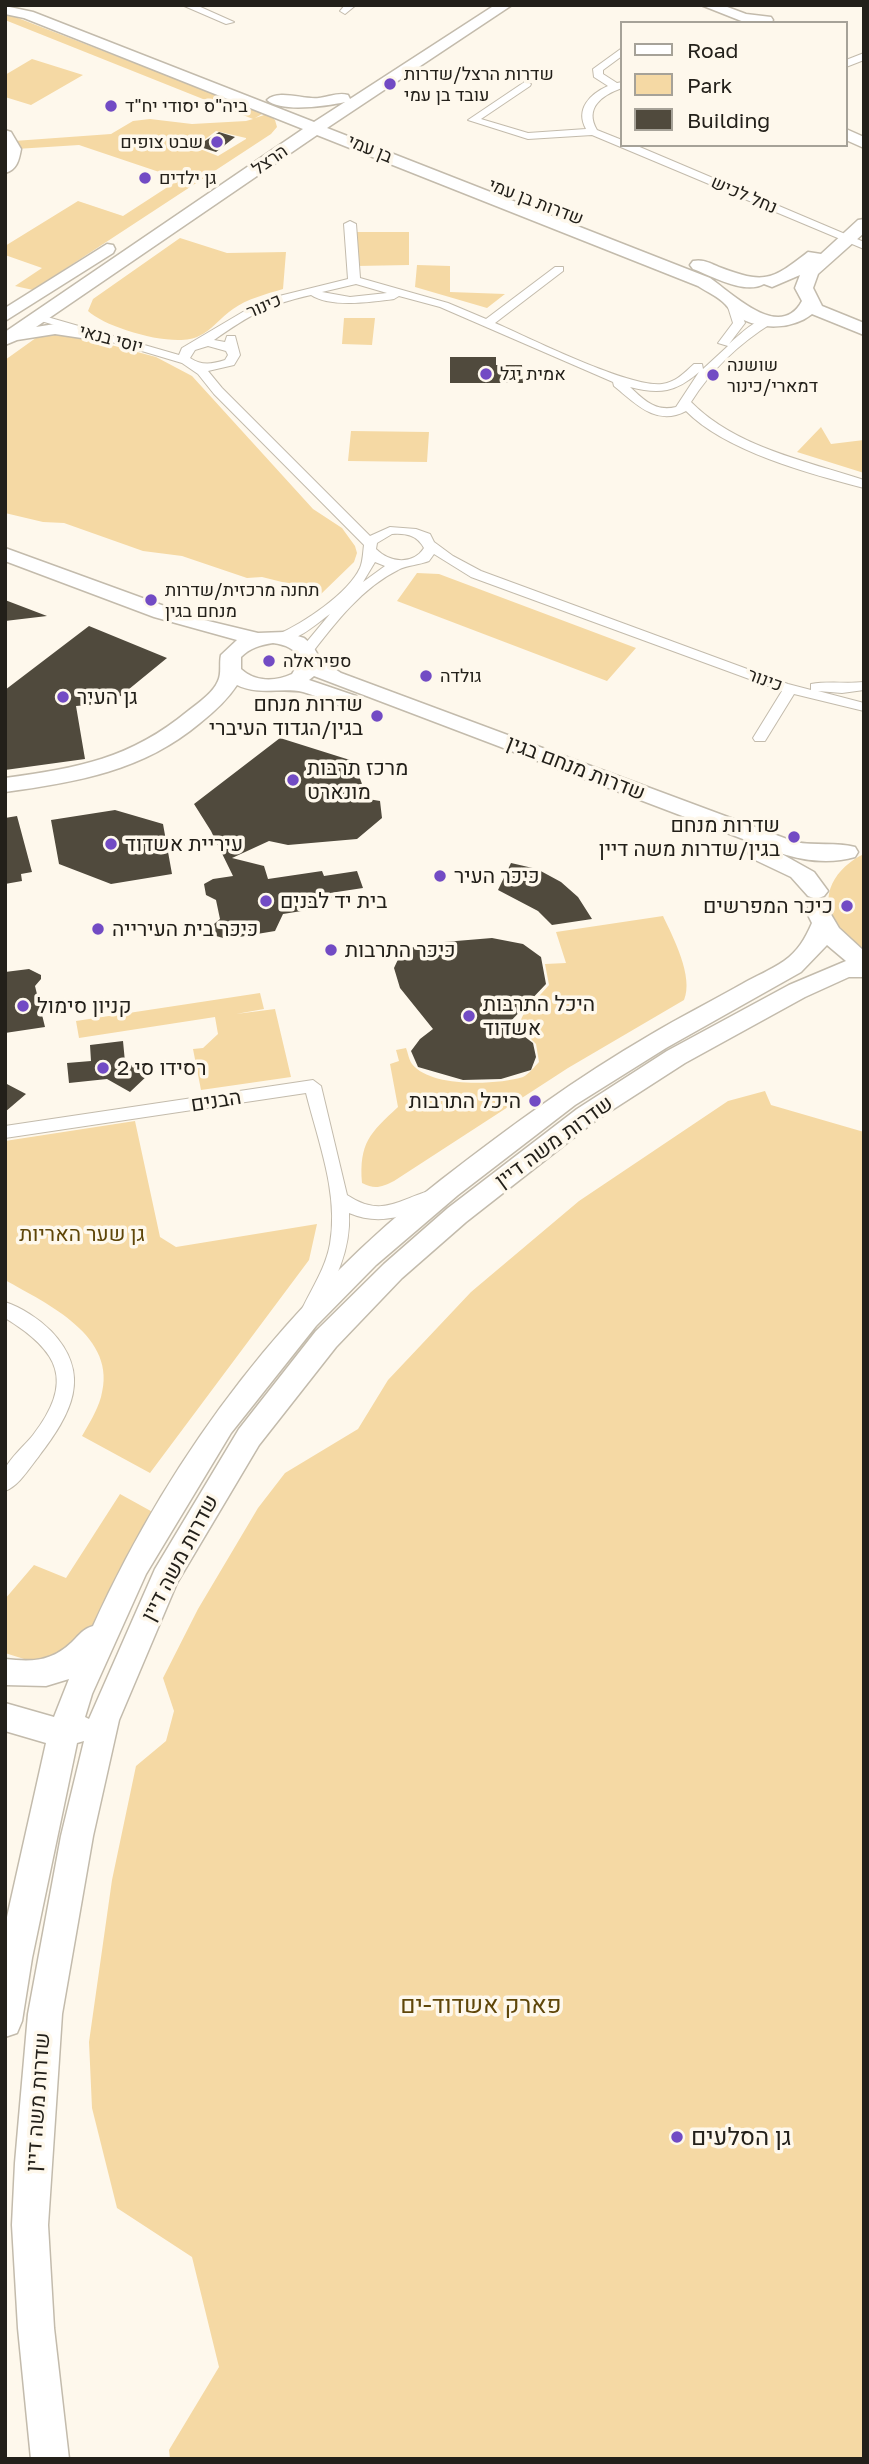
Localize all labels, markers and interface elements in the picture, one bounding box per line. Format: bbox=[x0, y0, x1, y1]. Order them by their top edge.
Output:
legend bbox=[620, 21, 848, 147]
text: Road bbox=[687, 37, 738, 63]
place label: שדרות הרצל/שדרות עובד בן עמי bbox=[404, 63, 554, 106]
text: Park bbox=[687, 72, 732, 98]
marker: שדרות הרצל/שדרות עובד בן עמי bbox=[382, 76, 398, 92]
place label: ביה"ס יסודי יח"ד bbox=[125, 95, 248, 117]
marker: ביה"ס יסודי יח"ד bbox=[103, 98, 119, 114]
text: Building bbox=[687, 107, 770, 133]
street label: בן עמי bbox=[344, 130, 396, 168]
place label: שבט צופים bbox=[120, 131, 203, 153]
marker: שבט צופים bbox=[209, 134, 225, 150]
street label: הרצל bbox=[248, 140, 292, 180]
place label: גן ילדים bbox=[159, 167, 217, 189]
marker: גן ילדים bbox=[137, 170, 153, 186]
street label: נחל לכיש bbox=[708, 171, 780, 219]
street label: שדרות בן עמי bbox=[485, 174, 587, 230]
street label: כינור bbox=[243, 289, 285, 323]
street label: יוסי בנאי bbox=[77, 320, 145, 358]
place label: שושנה דמארי/כינור bbox=[727, 354, 818, 396]
place label: אמית יגל bbox=[500, 363, 566, 385]
marker: אמית יגל bbox=[478, 366, 494, 382]
marker: שושנה דמארי/כינור bbox=[705, 367, 721, 383]
place label: תחנה מרכזית/שדרות מנחם בגין bbox=[165, 579, 319, 622]
marker: תחנה מרכזית/שדרות מנחם בגין bbox=[143, 592, 159, 608]
place label: ספיראלה bbox=[283, 650, 351, 672]
marker: ספיראלה bbox=[261, 653, 277, 669]
street label: כינור bbox=[744, 664, 786, 696]
place label: גולדה bbox=[440, 665, 481, 687]
marker: גולדה bbox=[418, 668, 434, 684]
place label: גן העיר bbox=[77, 684, 138, 710]
marker: גן העיר bbox=[55, 689, 71, 705]
place label: שדרות מנחם בגין/הגדוד העיברי bbox=[209, 691, 363, 741]
marker: שדרות מנחם בגין/הגדוד העיברי bbox=[369, 708, 385, 724]
street label: שדרות מנחם בגין bbox=[503, 730, 649, 806]
place label: מרכז תרבות מונארט bbox=[307, 755, 408, 805]
marker: מרכז תרבות מונארט bbox=[285, 772, 301, 788]
place label: שדרות מנחם בגין/שדרות משה דיין bbox=[599, 812, 780, 862]
marker: שדרות מנחם בגין/שדרות משה דיין bbox=[786, 829, 802, 845]
place label: עיריית אשדוד bbox=[125, 831, 243, 857]
marker: עיריית אשדוד bbox=[103, 836, 119, 852]
place label: כיכר העיר bbox=[454, 863, 540, 889]
marker: כיכר העיר bbox=[432, 868, 448, 884]
place label: בית יד לבנים bbox=[280, 888, 387, 914]
marker: בית יד לבנים bbox=[258, 893, 274, 909]
place label: כיכר המפרשים bbox=[703, 893, 833, 919]
marker: כיכר המפרשים bbox=[839, 898, 855, 914]
place label: כיכר בית העירייה bbox=[112, 916, 258, 942]
marker: כיכר בית העירייה bbox=[90, 921, 106, 937]
place label: כיכר התרבות bbox=[345, 937, 456, 963]
marker: כיכר התרבות bbox=[323, 942, 339, 958]
place label: היכל התרבות אשדוד bbox=[483, 991, 595, 1041]
place label: קניון סימול bbox=[37, 993, 131, 1019]
marker: קניון סימול bbox=[15, 998, 31, 1014]
marker: היכל התרבות אשדוד bbox=[461, 1008, 477, 1024]
place label: רסידו סי 2 bbox=[117, 1055, 207, 1081]
marker: רסידו סי 2 bbox=[95, 1060, 111, 1076]
street label: הבנים bbox=[189, 1085, 243, 1117]
place label: היכל התרבות bbox=[409, 1088, 521, 1114]
street label: שדרות משה דיין bbox=[490, 1091, 618, 1193]
marker: היכל התרבות bbox=[527, 1093, 543, 1109]
park label: גן שער האריות bbox=[19, 1221, 145, 1247]
street label: שדרות משה דיין bbox=[136, 1490, 224, 1626]
park label: פארק אשדוד-ים bbox=[400, 1991, 562, 2019]
street label: שדרות משה דיין bbox=[21, 2031, 55, 2173]
place label: גן הסלעים bbox=[691, 2123, 791, 2151]
marker: גן הסלעים bbox=[669, 2129, 685, 2145]

